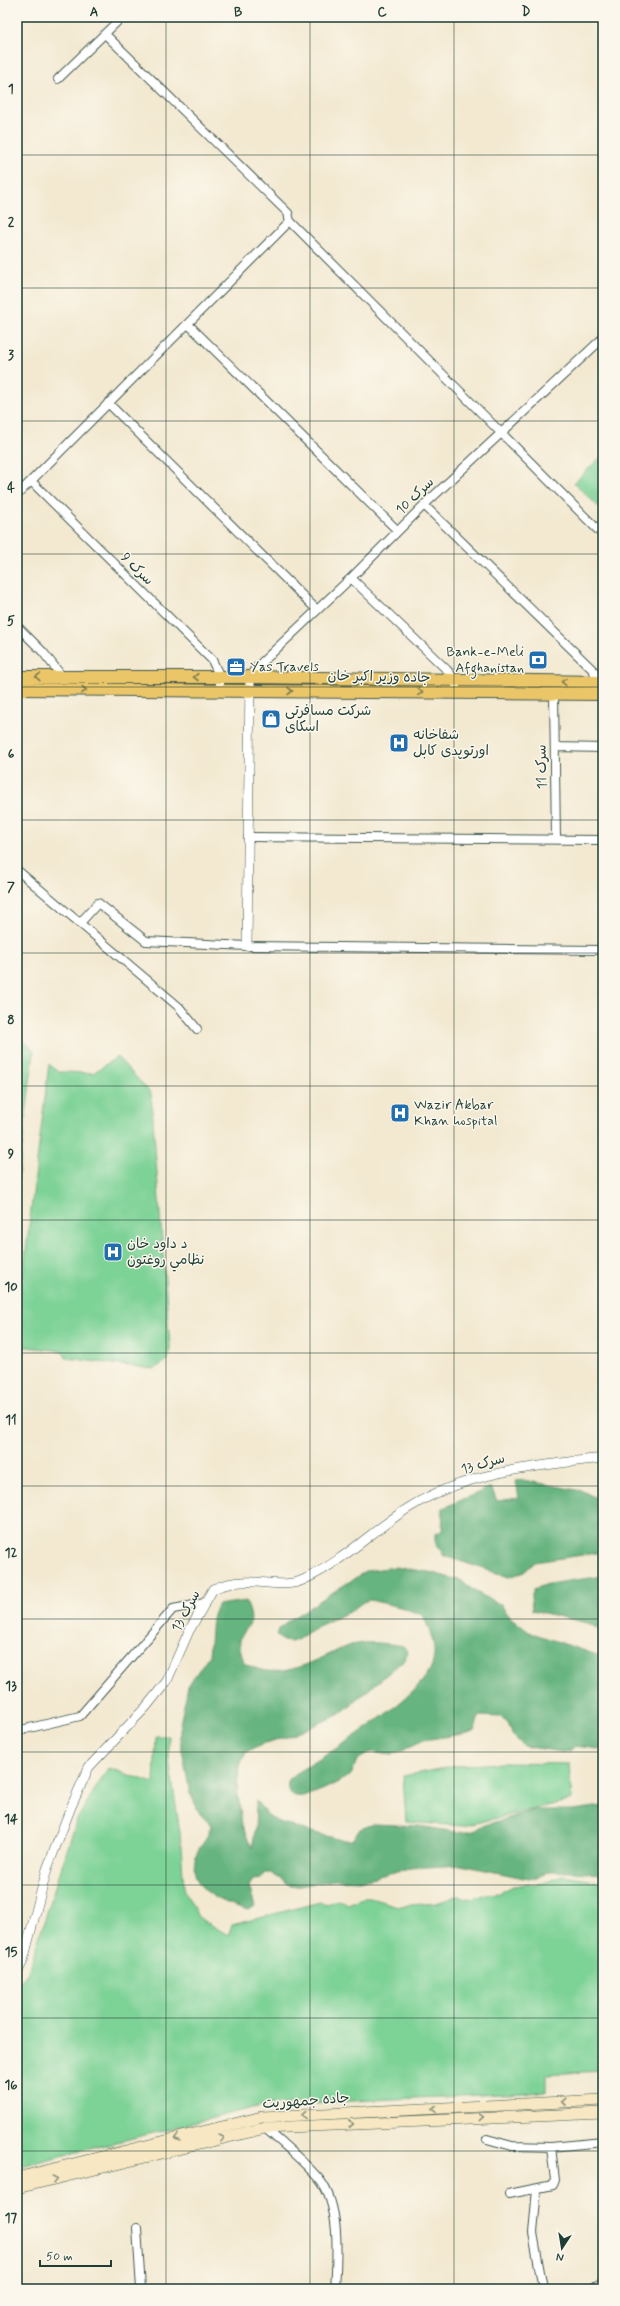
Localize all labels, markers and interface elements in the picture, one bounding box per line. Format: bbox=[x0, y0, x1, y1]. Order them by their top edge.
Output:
text: A bbox=[90, 4, 98, 21]
text: B bbox=[234, 4, 243, 21]
text: C bbox=[377, 4, 387, 21]
text: D bbox=[522, 4, 531, 21]
text: 1 bbox=[8, 81, 14, 98]
text: 2 bbox=[8, 214, 15, 231]
text: 3 bbox=[8, 347, 14, 364]
street label: سرک 10 bbox=[392, 473, 438, 519]
text: 4 bbox=[7, 480, 15, 497]
street label: سرک 9 bbox=[117, 549, 157, 589]
text: 5 bbox=[7, 613, 15, 630]
place label: Bank-e-Meli Afghanistan bbox=[446, 643, 524, 679]
bank icon: Bank-e-Meli Afghanistan bbox=[527, 649, 549, 671]
office icon: Yas Travels bbox=[225, 656, 247, 678]
place label: Yas Travels bbox=[250, 658, 319, 676]
street label: جاده وزیر اکبر خان bbox=[327, 667, 431, 687]
one-way arrow bbox=[35, 673, 41, 681]
one-way arrow bbox=[193, 673, 199, 681]
one-way arrow bbox=[561, 678, 567, 686]
one-way arrow bbox=[81, 686, 87, 694]
one-way arrow bbox=[287, 687, 293, 695]
one-way arrow bbox=[417, 688, 423, 696]
place label: شرکت مسافرتی اسکای bbox=[285, 702, 371, 736]
shop icon: شرکت مسافرتی اسکای bbox=[260, 708, 282, 730]
place label: شفاخانه اورتوپدی کابل bbox=[413, 726, 489, 760]
hospital icon: شفاخانه اورتوپدی کابل bbox=[388, 732, 410, 754]
street label: سرک 11 bbox=[533, 744, 551, 790]
text: 6 bbox=[8, 746, 15, 763]
text: 7 bbox=[7, 879, 15, 896]
text: 8 bbox=[7, 1012, 15, 1029]
place label: Wazir Akbar Khan hospital bbox=[414, 1096, 498, 1130]
hospital icon: Wazir Akbar Khan hospital bbox=[389, 1102, 411, 1124]
text: 9 bbox=[8, 1146, 15, 1163]
place label: د داود خان نظامي روغتون bbox=[127, 1235, 204, 1272]
hospital icon: د داود خان نظامي روغتون bbox=[102, 1241, 124, 1263]
text: 10 bbox=[4, 1279, 18, 1296]
text: 11 bbox=[5, 1412, 17, 1429]
street label: سرک 13 bbox=[459, 1449, 507, 1479]
text: 12 bbox=[5, 1545, 17, 1562]
street label: سرک 13 bbox=[168, 1587, 204, 1635]
text: 13 bbox=[5, 1678, 17, 1695]
text: 14 bbox=[4, 1811, 18, 1828]
text: 15 bbox=[5, 1944, 17, 1961]
text: 16 bbox=[4, 2077, 18, 2094]
street label: جاده جمهوریت bbox=[262, 2089, 350, 2113]
one-way arrow bbox=[561, 2098, 567, 2106]
one-way arrow bbox=[431, 2104, 437, 2113]
one-way arrow bbox=[301, 2111, 307, 2119]
one-way arrow bbox=[478, 2113, 484, 2121]
one-way arrow bbox=[348, 2119, 354, 2128]
one-way arrow bbox=[174, 2134, 180, 2142]
one-way arrow bbox=[219, 2135, 225, 2143]
one-way arrow bbox=[51, 2175, 58, 2184]
text: 17 bbox=[5, 2210, 18, 2227]
north arrow bbox=[542, 2228, 582, 2268]
scale bar bbox=[40, 2242, 111, 2268]
text: 50 m bbox=[46, 2249, 73, 2265]
text: N bbox=[555, 2249, 565, 2264]

